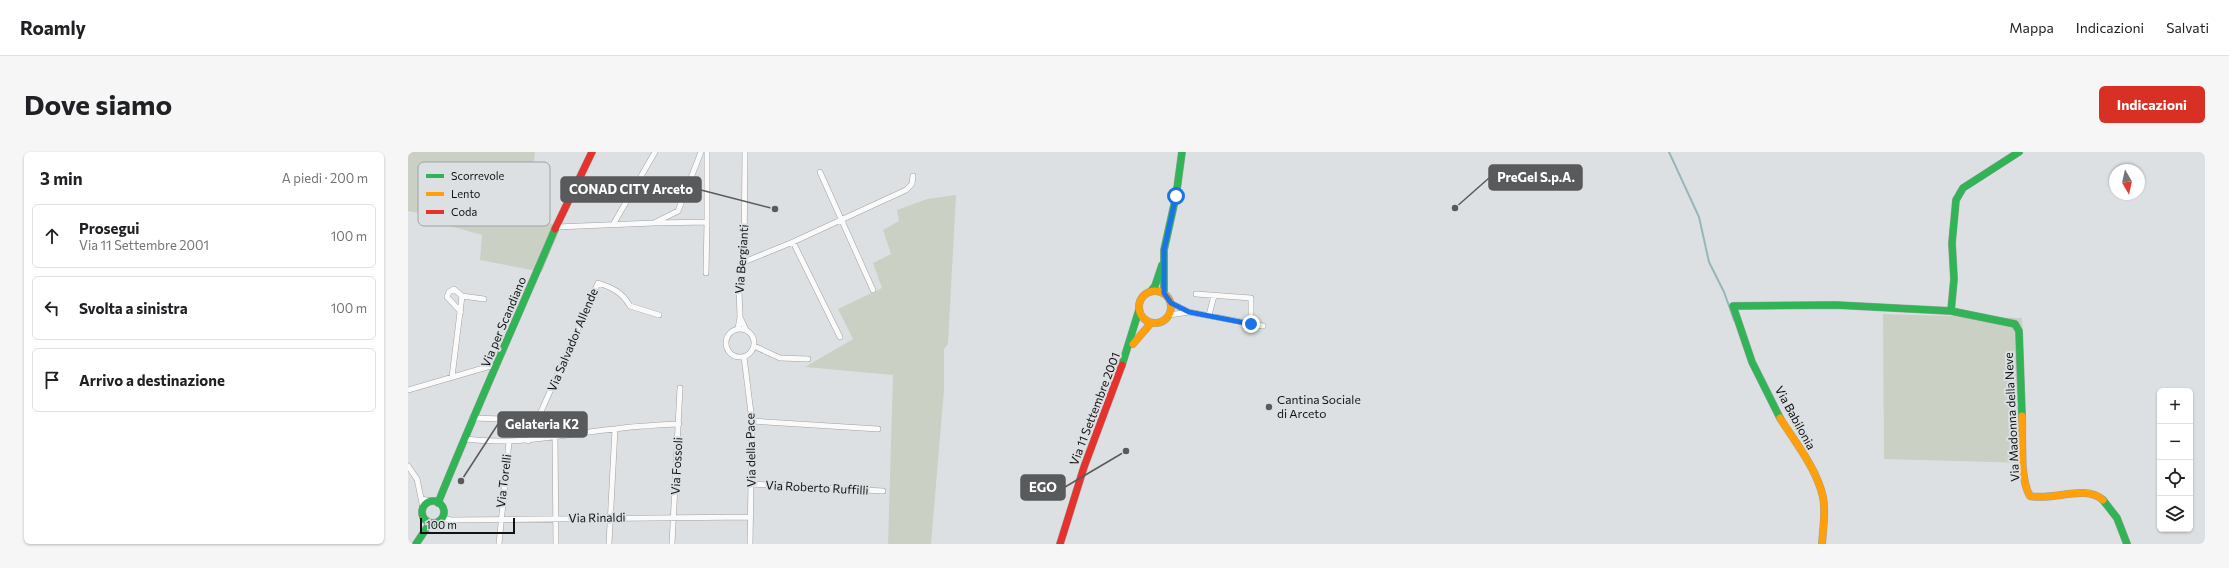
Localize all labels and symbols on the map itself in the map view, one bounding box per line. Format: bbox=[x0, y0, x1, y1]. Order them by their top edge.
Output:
legend bbox=[418, 162, 550, 226]
north arrow bbox=[2109, 164, 2145, 200]
callout: PreGel S.p.A. bbox=[1489, 165, 1582, 190]
text: Scorrevole bbox=[451, 169, 505, 182]
text: PreGel S.p.A. bbox=[1497, 169, 1575, 185]
callout: CONAD CITY Arceto bbox=[561, 177, 701, 202]
text: CONAD CITY Arceto bbox=[569, 181, 693, 197]
text: Lento bbox=[451, 187, 481, 200]
route start bbox=[1167, 187, 1185, 205]
text: Coda bbox=[451, 205, 477, 218]
street label: Via Bergianti bbox=[732, 224, 750, 294]
street label: Via per Scandiano bbox=[478, 274, 528, 369]
street label: Via Salvador Allende bbox=[544, 286, 600, 393]
route end bbox=[1242, 315, 1260, 333]
street label: Via 11 Settembre 2001 bbox=[1066, 350, 1122, 467]
street label: Via Madonna della Neve bbox=[2001, 352, 2021, 482]
street label: Via Babilonia bbox=[1773, 383, 1819, 452]
place label: Cantina Sociale di Arceto bbox=[1277, 392, 1361, 420]
marker: Cantina Sociale di Arceto bbox=[1264, 402, 1274, 412]
callout: Gelateria K2 bbox=[498, 412, 587, 437]
street label: Via della Pace bbox=[742, 413, 758, 487]
text: Gelateria K2 bbox=[505, 416, 579, 432]
street label: Via Fossoli bbox=[667, 437, 685, 495]
street label: Via Torelli bbox=[493, 453, 513, 508]
callout: EGO bbox=[1021, 475, 1065, 500]
street label: Via Roberto Ruffilli bbox=[765, 477, 869, 497]
text: EGO bbox=[1029, 479, 1057, 495]
street label: Via Rinaldi bbox=[568, 510, 626, 524]
scale bar bbox=[420, 516, 515, 535]

